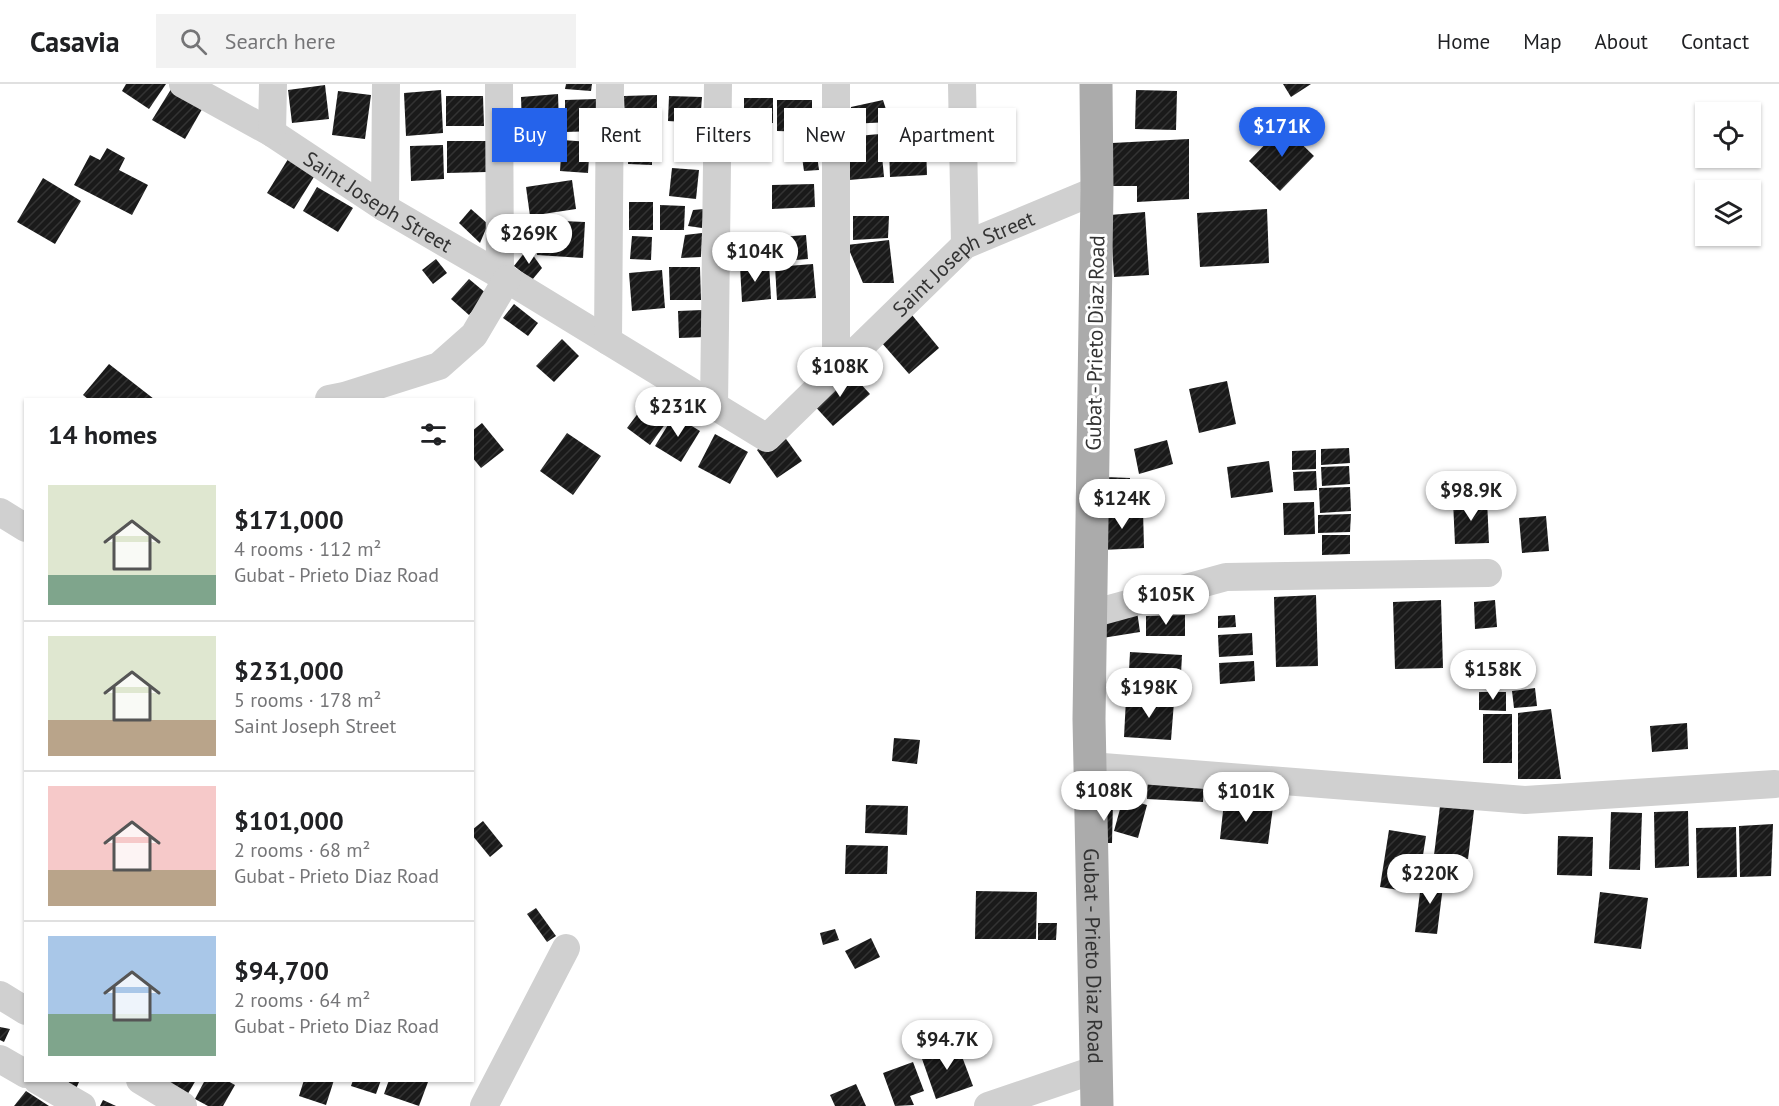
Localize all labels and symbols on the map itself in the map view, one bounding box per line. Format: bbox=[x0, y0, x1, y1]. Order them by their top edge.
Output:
pin: $171K bbox=[1240, 107, 1324, 158]
street label: Saint Joseph Street bbox=[299, 145, 457, 258]
street label: Saint Joseph Street bbox=[886, 204, 1038, 322]
pin: $269K bbox=[487, 214, 571, 265]
pin: $104K bbox=[713, 232, 797, 283]
street label: Gubat - Prieto Diaz Road bbox=[1080, 235, 1110, 451]
pin: $108K bbox=[798, 347, 882, 398]
pin: $231K bbox=[636, 387, 720, 438]
pin: $98.9K bbox=[1422, 471, 1520, 522]
pin: $124K bbox=[1080, 479, 1164, 530]
pin: $105K bbox=[1124, 575, 1208, 626]
pin: $158K bbox=[1451, 650, 1535, 701]
pin: $198K bbox=[1107, 668, 1191, 719]
pin: $108K bbox=[1062, 771, 1146, 822]
pin: $101K bbox=[1204, 772, 1288, 823]
street label: Gubat - Prieto Diaz Road bbox=[1078, 848, 1110, 1064]
pin: $220K bbox=[1388, 854, 1472, 905]
pin: $94.7K bbox=[898, 1020, 996, 1071]

